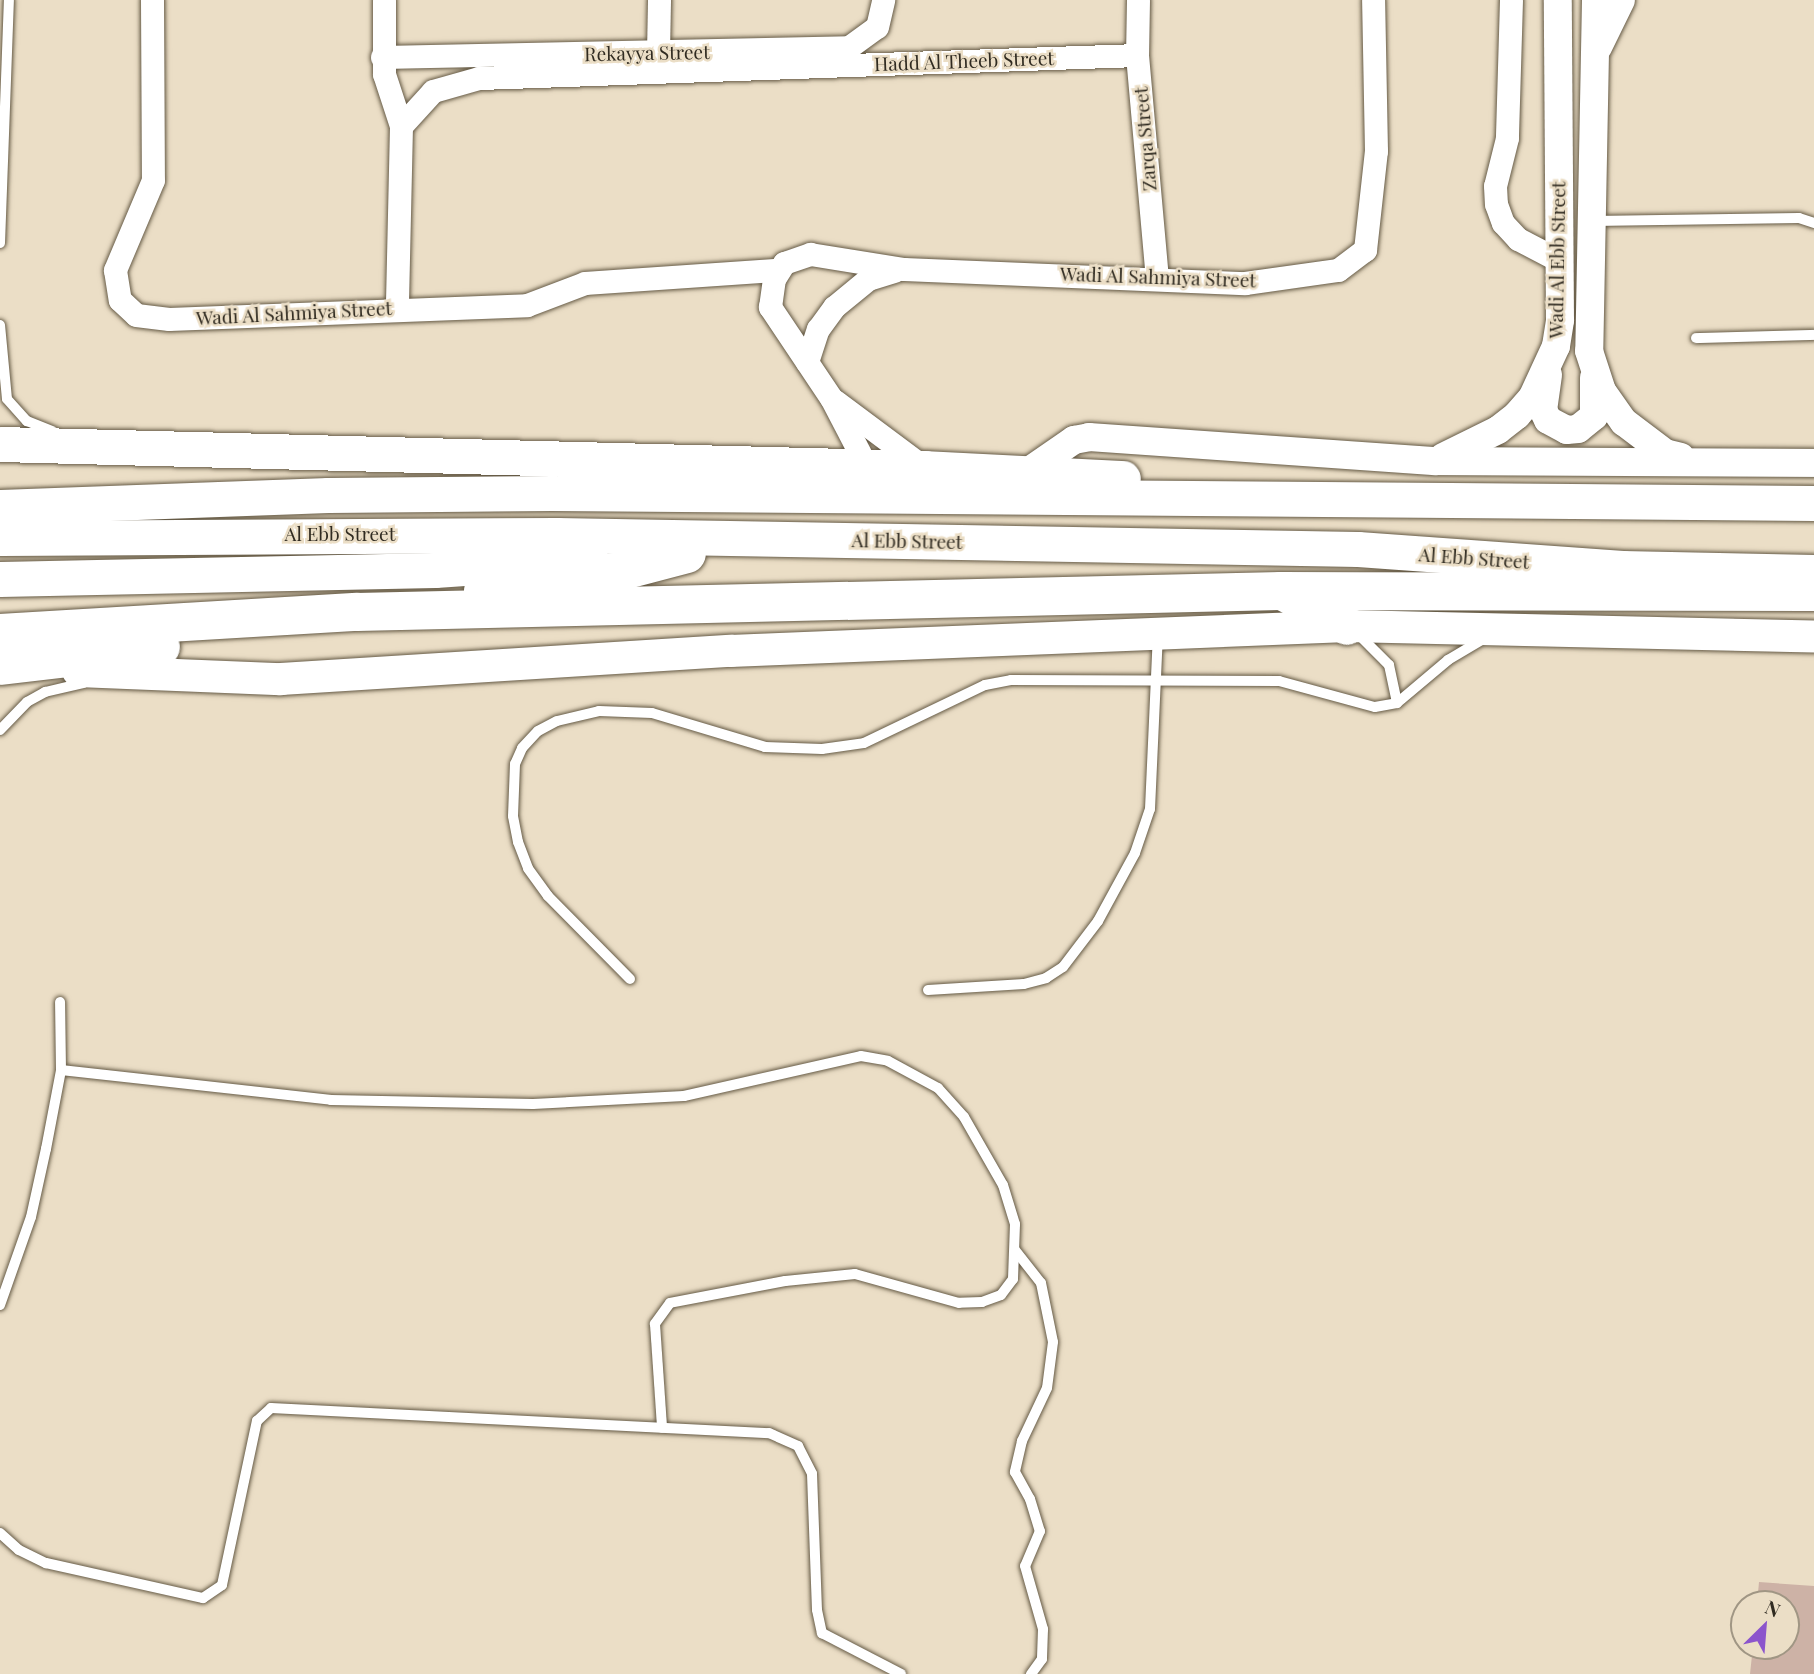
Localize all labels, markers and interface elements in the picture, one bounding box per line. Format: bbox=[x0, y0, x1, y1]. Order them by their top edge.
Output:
street label: Rekayya Street bbox=[584, 41, 710, 65]
street label: Hadd Al Theeb Street bbox=[873, 46, 1055, 76]
street label: Zarqa Street bbox=[1129, 86, 1161, 192]
street label: Wadi Al Ebb Street bbox=[1544, 181, 1570, 339]
street label: Wadi Al Sahmiya Street bbox=[1059, 262, 1257, 292]
street label: Wadi Al Sahmiya Street bbox=[195, 296, 393, 330]
street label: Al Ebb Street bbox=[285, 523, 395, 545]
street label: Al Ebb Street bbox=[851, 529, 963, 553]
street label: Al Ebb Street bbox=[1418, 543, 1530, 573]
north arrow bbox=[1730, 1590, 1800, 1660]
text: N bbox=[1761, 1593, 1785, 1622]

